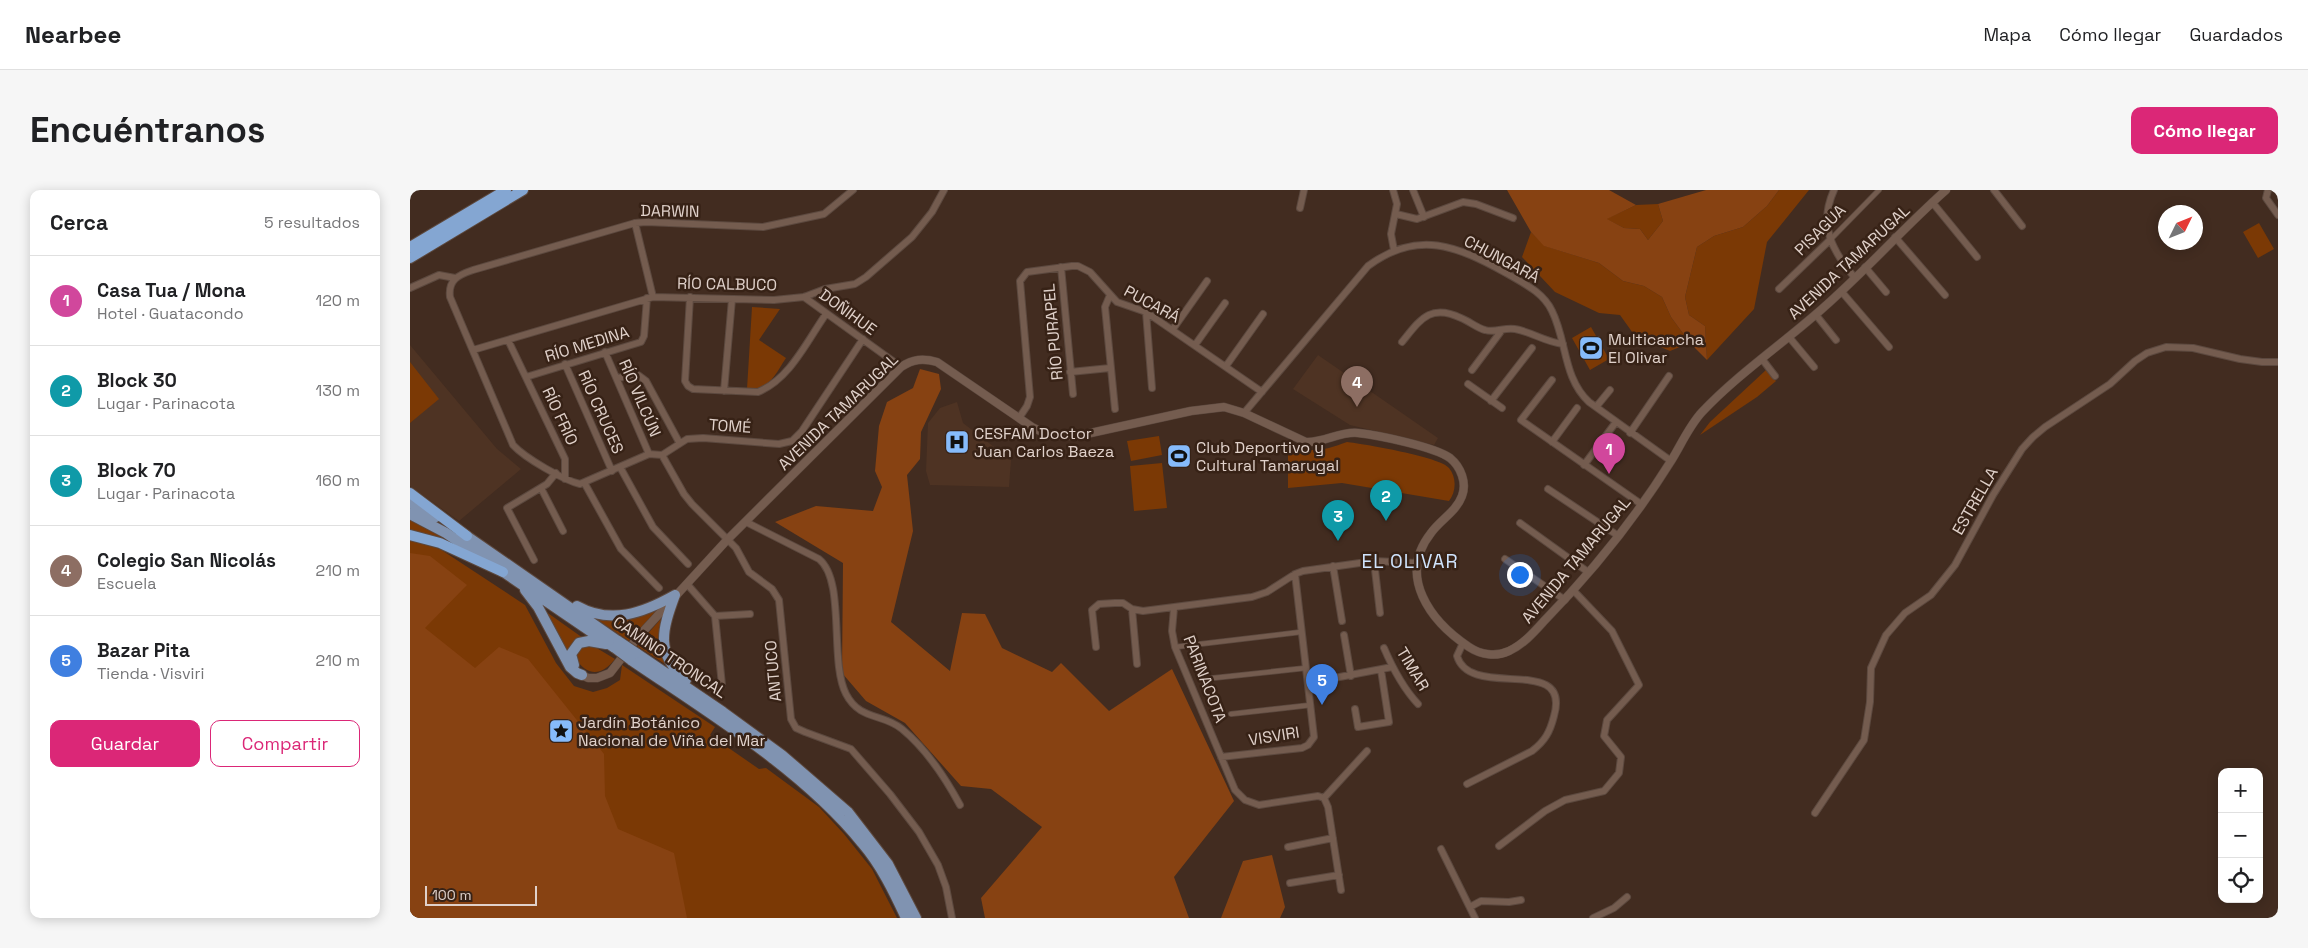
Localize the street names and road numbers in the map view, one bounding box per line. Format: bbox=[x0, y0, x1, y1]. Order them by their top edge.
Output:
street label: DARWIN bbox=[640, 200, 700, 222]
street label: AVENIDA TAMARUGAL bbox=[1784, 200, 1915, 324]
street label: PISAGUA bbox=[1790, 200, 1850, 260]
street label: CHUNGARÁ bbox=[1460, 230, 1544, 288]
street label: RÍO CALBUCO bbox=[677, 273, 777, 295]
street label: PUCARÁ bbox=[1120, 280, 1184, 328]
street label: RÍO PURAPEL bbox=[1038, 283, 1068, 381]
street label: DOÑIHUE bbox=[815, 284, 881, 340]
street label: RÍO MEDINA bbox=[542, 321, 632, 367]
street label: AVENIDA TAMARUGAL bbox=[774, 349, 903, 475]
street label: RÍO VILCÚN bbox=[614, 356, 666, 440]
street label: RÍO CRUCES bbox=[573, 367, 629, 457]
street label: RÍO FRÍO bbox=[537, 383, 583, 449]
street label: TOMÉ bbox=[708, 414, 752, 438]
street label: ESTRELLA bbox=[1947, 464, 2003, 538]
street label: AVENIDA TAMARUGAL bbox=[1517, 492, 1635, 628]
street label: CAMINO TRONCAL bbox=[609, 611, 731, 703]
street label: PARINACOTA bbox=[1179, 632, 1231, 726]
street label: ANTUCO bbox=[760, 639, 786, 703]
street label: TIMAR bbox=[1392, 643, 1434, 695]
street label: VISVIRI bbox=[1247, 722, 1301, 750]

